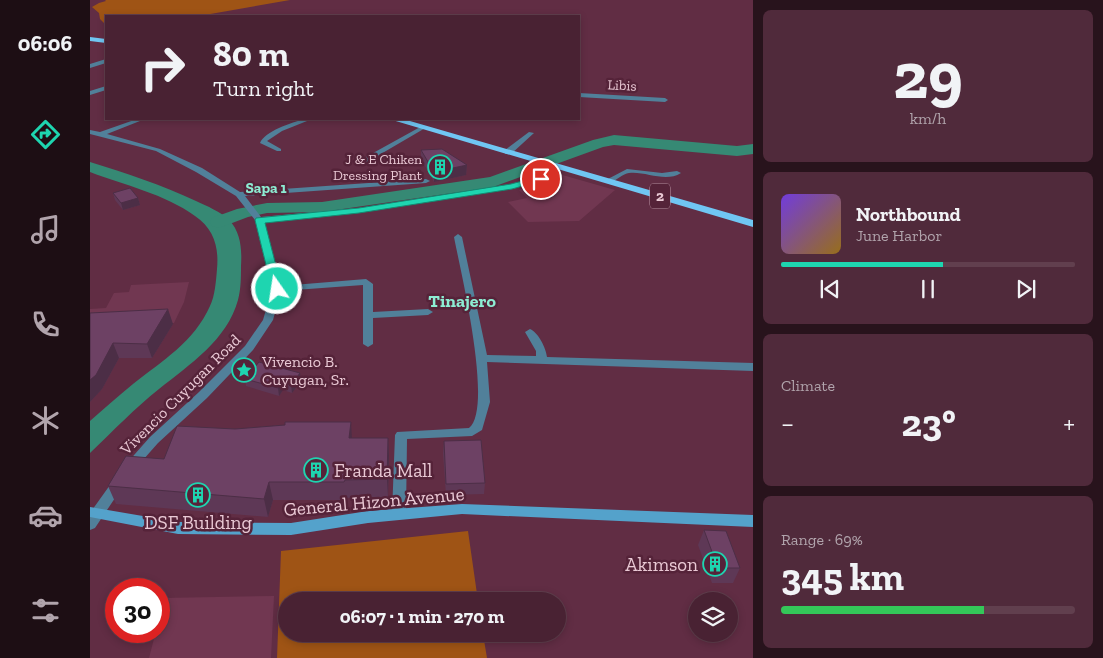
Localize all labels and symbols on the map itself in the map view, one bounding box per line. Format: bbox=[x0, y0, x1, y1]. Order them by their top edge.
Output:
street label: Libis bbox=[607, 76, 637, 95]
place label: J & E Chiken Dressing Plant bbox=[333, 151, 423, 184]
building icon: J & E Chiken Dressing Plant bbox=[427, 154, 453, 180]
pin bbox=[520, 158, 562, 200]
district label: Sapa 1 bbox=[246, 179, 286, 197]
road number: 2 bbox=[650, 184, 670, 208]
position arrow bbox=[250, 262, 302, 314]
district label: Tinajero bbox=[428, 290, 496, 312]
street label: Vivencio Cuyugan Road bbox=[115, 330, 245, 459]
place label: Vivencio B. Cuyugan, Sr. bbox=[261, 352, 349, 389]
place icon: Vivencio B. Cuyugan, Sr. bbox=[231, 357, 257, 383]
building icon: Franda Mall bbox=[303, 457, 329, 483]
place label: Franda Mall bbox=[334, 459, 432, 482]
building icon: DSF Building bbox=[185, 482, 211, 508]
street label: General Hizon Avenue bbox=[283, 482, 465, 521]
place label: DSF Building bbox=[144, 511, 252, 534]
building icon: Akimson bbox=[702, 551, 728, 577]
place label: Akimson bbox=[625, 553, 698, 576]
speed limit sign: 30 bbox=[105, 578, 170, 643]

